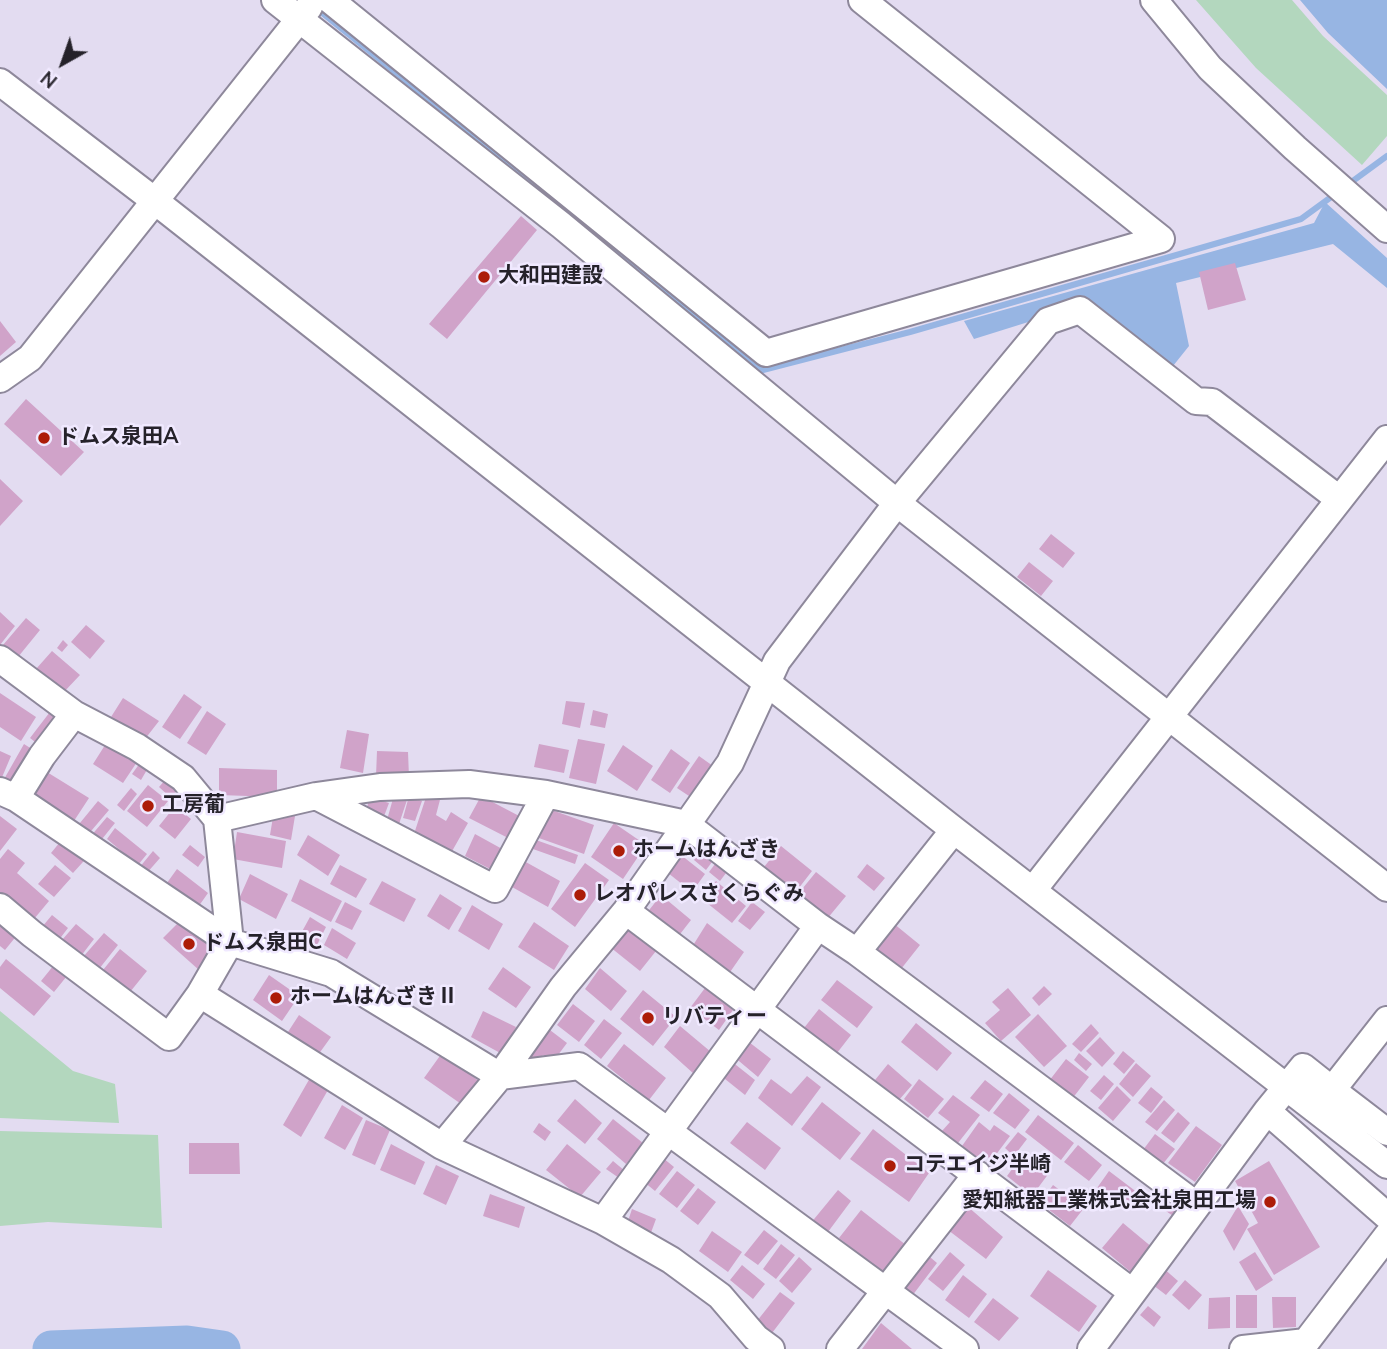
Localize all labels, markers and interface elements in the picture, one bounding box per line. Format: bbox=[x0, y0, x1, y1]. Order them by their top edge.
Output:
north arrow bbox=[28, 28, 98, 98]
text: N bbox=[36, 65, 63, 94]
place label: 大和田建設 bbox=[498, 264, 603, 290]
marker: 大和田建設 bbox=[476, 269, 492, 285]
place label: ドムス泉田A bbox=[58, 425, 179, 451]
marker: ドムス泉田A bbox=[36, 430, 52, 446]
place label: 工房葡 bbox=[162, 793, 225, 819]
marker: 工房葡 bbox=[140, 798, 156, 814]
place label: ホームはんざき bbox=[633, 838, 780, 864]
marker: ホームはんざき bbox=[611, 843, 627, 859]
place label: レオパレスさくらぐみ bbox=[594, 882, 804, 908]
marker: レオパレスさくらぐみ bbox=[572, 887, 588, 903]
place label: ドムス泉田C bbox=[203, 931, 322, 957]
marker: ドムス泉田C bbox=[181, 936, 197, 952]
place label: ホームはんざきⅡ bbox=[290, 985, 458, 1011]
marker: ホームはんざきⅡ bbox=[268, 990, 284, 1006]
place label: リバティー bbox=[662, 1005, 767, 1031]
marker: リバティー bbox=[640, 1010, 656, 1026]
place label: コテエイジ半崎 bbox=[904, 1153, 1051, 1179]
marker: コテエイジ半崎 bbox=[882, 1158, 898, 1174]
place label: 愛知紙器工業株式会社泉田工場 bbox=[962, 1189, 1256, 1215]
marker: 愛知紙器工業株式会社泉田工場 bbox=[1262, 1194, 1278, 1210]

